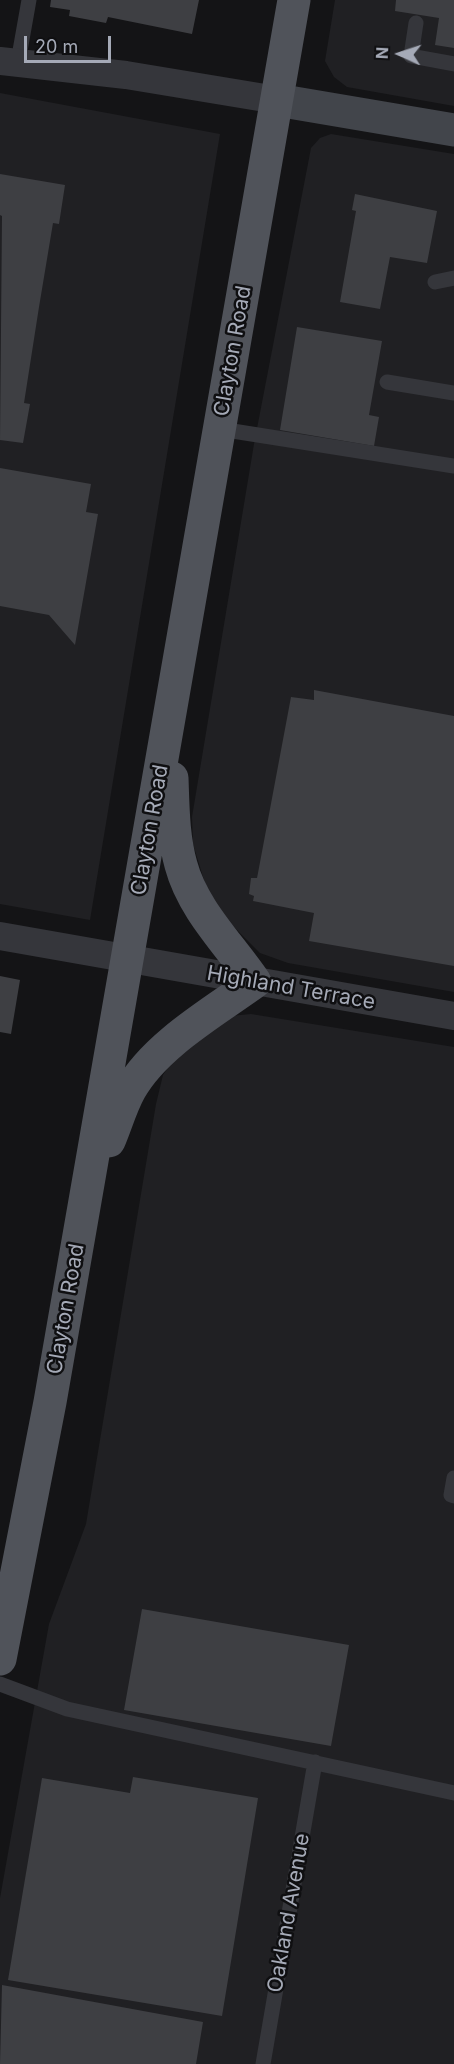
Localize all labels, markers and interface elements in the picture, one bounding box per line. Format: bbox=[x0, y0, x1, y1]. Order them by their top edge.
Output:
scale bar bbox=[27, 24, 114, 62]
north arrow bbox=[370, 24, 430, 84]
text: 20 m bbox=[35, 36, 78, 57]
text: N bbox=[372, 46, 392, 60]
street label: Clayton Road bbox=[209, 284, 257, 418]
street label: Clayton Road bbox=[126, 763, 174, 897]
street label: Highland Terrace bbox=[205, 961, 377, 1015]
street label: Clayton Road bbox=[42, 1242, 90, 1376]
street label: Oakland Avenue bbox=[263, 1831, 315, 1995]

